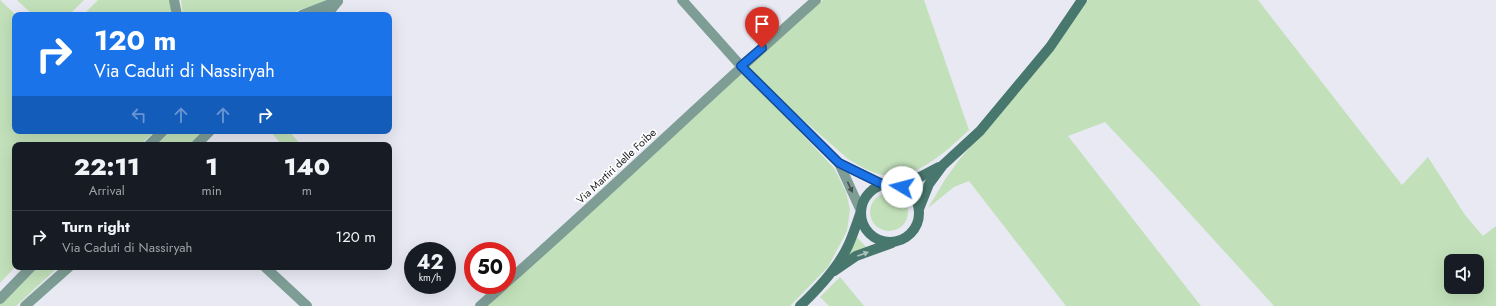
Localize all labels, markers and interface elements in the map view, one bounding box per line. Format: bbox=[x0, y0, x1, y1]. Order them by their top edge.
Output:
pin bbox=[745, 7.0, 779, 48]
icon: arrive bbox=[751, 13, 773, 35]
text: 120 m bbox=[94, 20, 177, 61]
icon: right bbox=[28, 28, 80, 80]
text: Via Caduti di Nassiryah bbox=[94, 58, 275, 84]
icon: left bbox=[128, 104, 150, 126]
icon: ahead bbox=[170, 104, 192, 126]
icon: ahead bbox=[212, 104, 234, 126]
icon: right bbox=[254, 104, 276, 126]
street label: Via Martiri delle Foibe bbox=[572, 124, 660, 207]
text: 22:11 bbox=[74, 149, 140, 184]
text: 1 bbox=[205, 149, 218, 184]
text: 140 bbox=[284, 149, 330, 184]
position arrow bbox=[881, 166, 923, 208]
text: Arrival bbox=[89, 181, 125, 200]
text: min bbox=[202, 181, 222, 200]
text: m bbox=[302, 181, 312, 200]
one-way arrow bbox=[847, 181, 853, 193]
text: Turn right bbox=[62, 216, 130, 238]
icon: right bbox=[28, 226, 50, 248]
text: 120 m bbox=[336, 226, 376, 248]
text: Via Caduti di Nassiryah bbox=[62, 238, 192, 257]
speed limit sign: 50 bbox=[464, 242, 516, 294]
text: 42 bbox=[416, 248, 444, 277]
one-way arrow bbox=[857, 250, 869, 256]
map controls bbox=[1444, 254, 1484, 294]
button: sound bbox=[1444, 254, 1484, 294]
text: km/h bbox=[419, 270, 441, 285]

